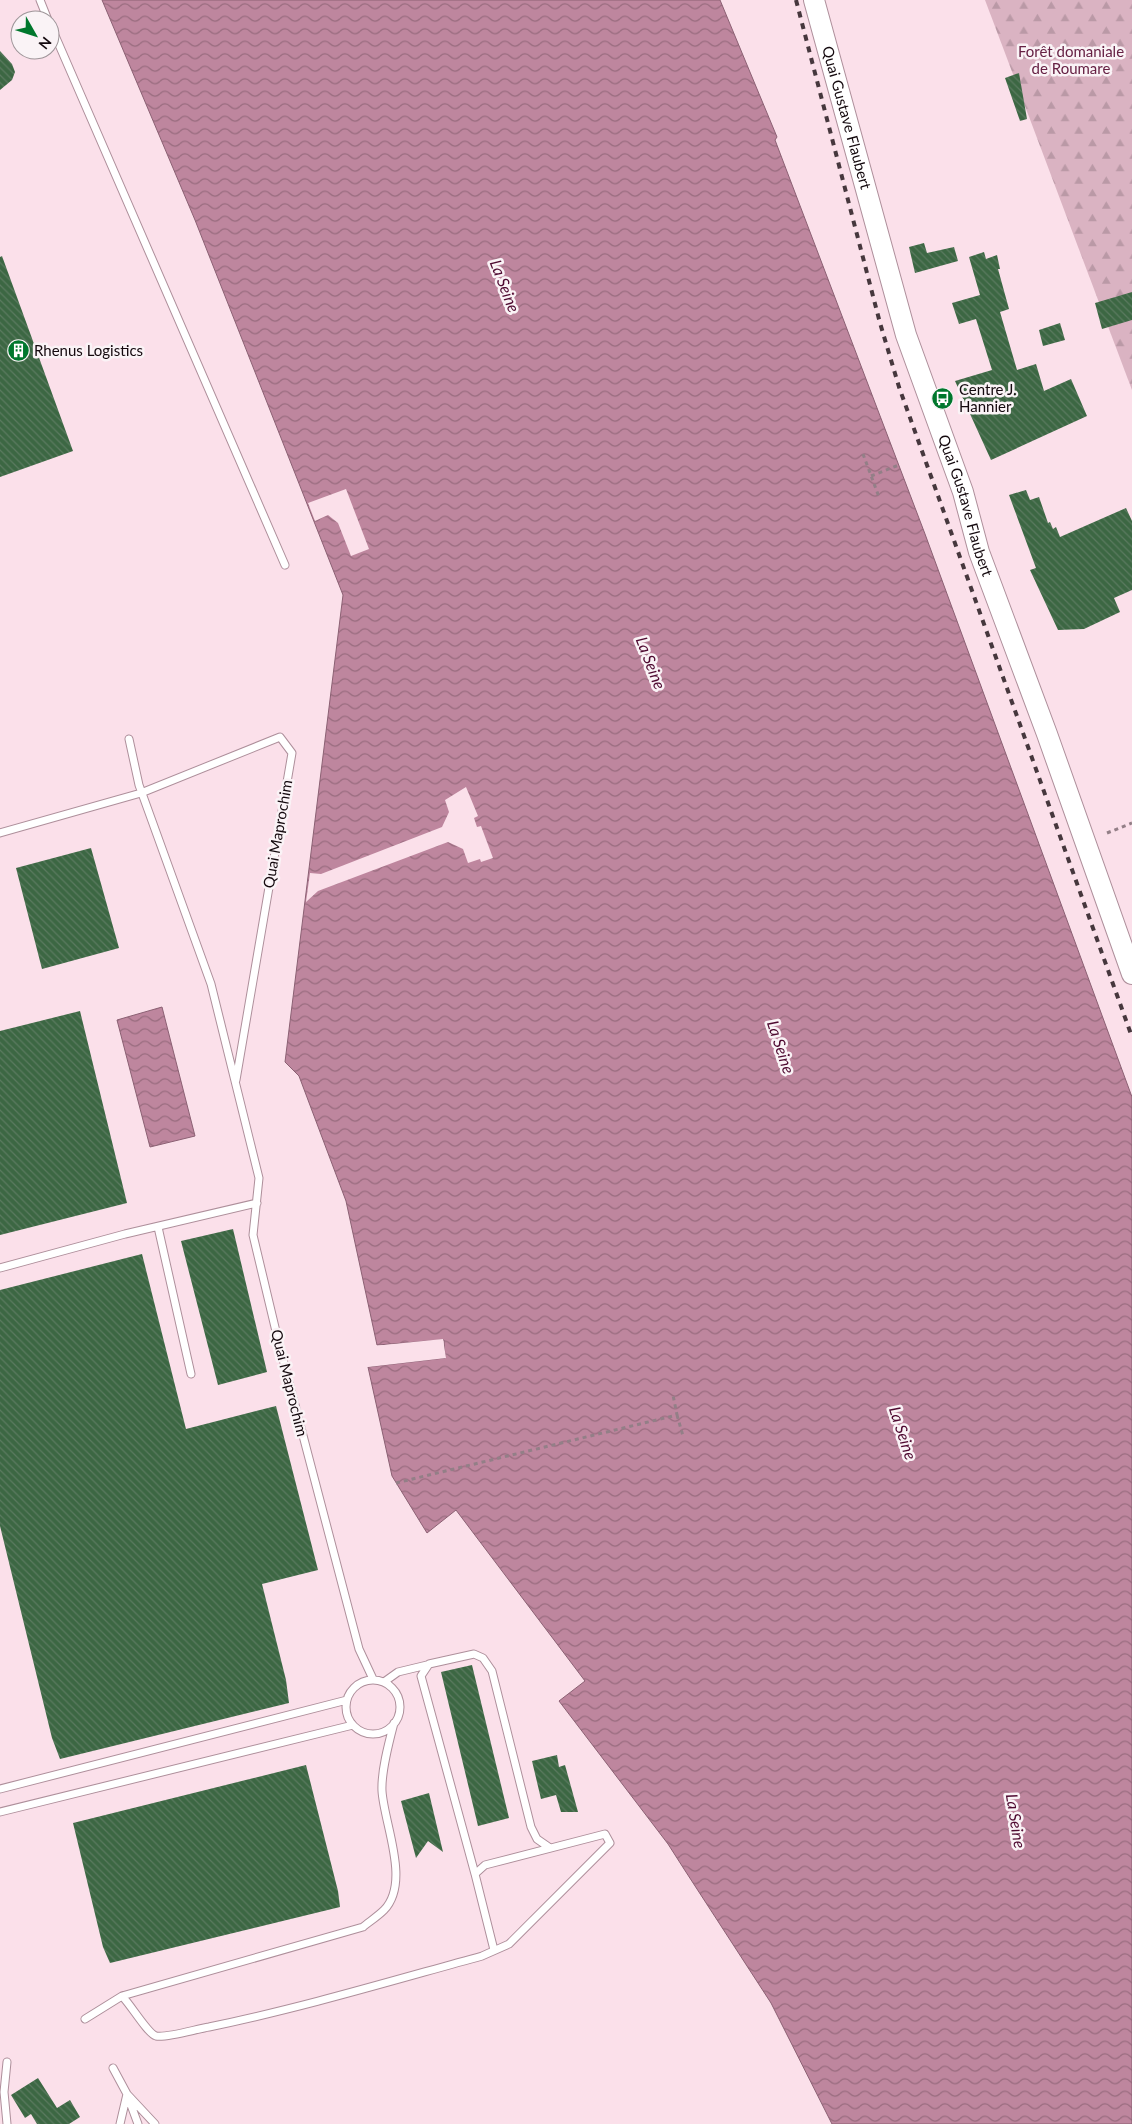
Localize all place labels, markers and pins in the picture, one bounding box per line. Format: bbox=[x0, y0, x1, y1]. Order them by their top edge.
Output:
building icon: Rhenus Logistics bbox=[6, 339, 30, 363]
place label: Rhenus Logistics bbox=[34, 341, 143, 359]
place label: Centre J. Hannier bbox=[959, 380, 1017, 415]
bus stop icon: Centre J. Hannier bbox=[931, 387, 955, 411]

